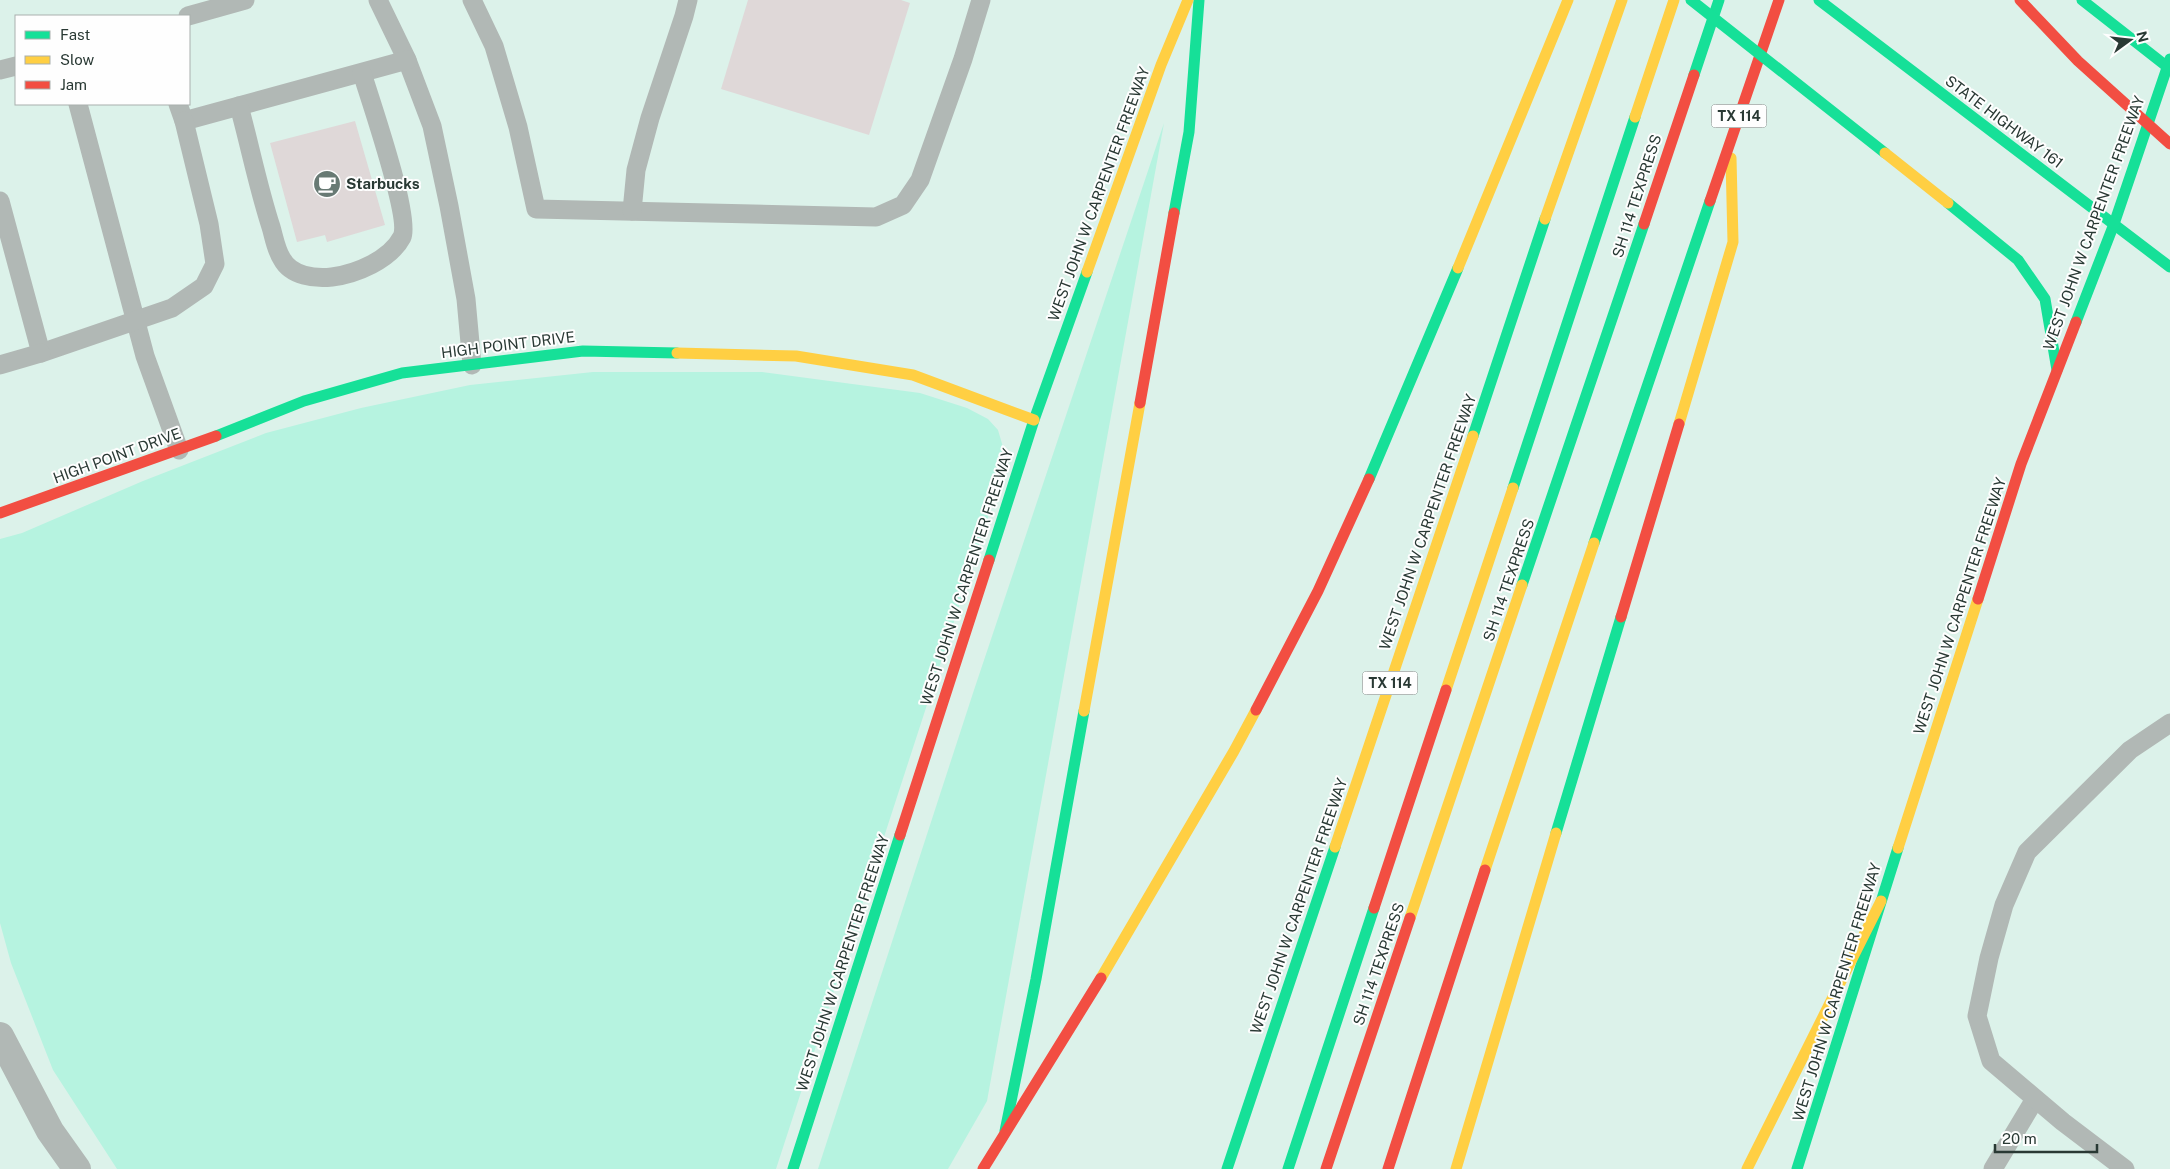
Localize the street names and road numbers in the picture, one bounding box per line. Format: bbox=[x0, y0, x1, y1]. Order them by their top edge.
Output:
street label: WEST JOHN W CARPENTER FREEWAY bbox=[1045, 64, 1153, 323]
street label: STATE HIGHWAY 161 bbox=[1942, 72, 2067, 171]
street label: WEST JOHN W CARPENTER FREEWAY bbox=[2040, 93, 2148, 352]
road number: TX 114 bbox=[1712, 104, 1766, 128]
street label: SH 114 TEXPRESS bbox=[1609, 132, 1664, 260]
street label: HIGH POINT DRIVE bbox=[440, 328, 576, 361]
street label: WEST JOHN W CARPENTER FREEWAY bbox=[1376, 392, 1479, 652]
street label: HIGH POINT DRIVE bbox=[51, 424, 183, 487]
street label: WEST JOHN W CARPENTER FREEWAY bbox=[917, 446, 1016, 708]
street label: WEST JOHN W CARPENTER FREEWAY bbox=[1910, 475, 2009, 737]
street label: SH 114 TEXPRESS bbox=[1480, 516, 1537, 643]
road number: TX 114 bbox=[1362, 671, 1418, 694]
street label: WEST JOHN W CARPENTER FREEWAY bbox=[1247, 776, 1350, 1036]
street label: WEST JOHN W CARPENTER FREEWAY bbox=[793, 832, 892, 1094]
street label: WEST JOHN W CARPENTER FREEWAY bbox=[1789, 861, 1884, 1123]
street label: SH 114 TEXPRESS bbox=[1350, 900, 1407, 1027]

